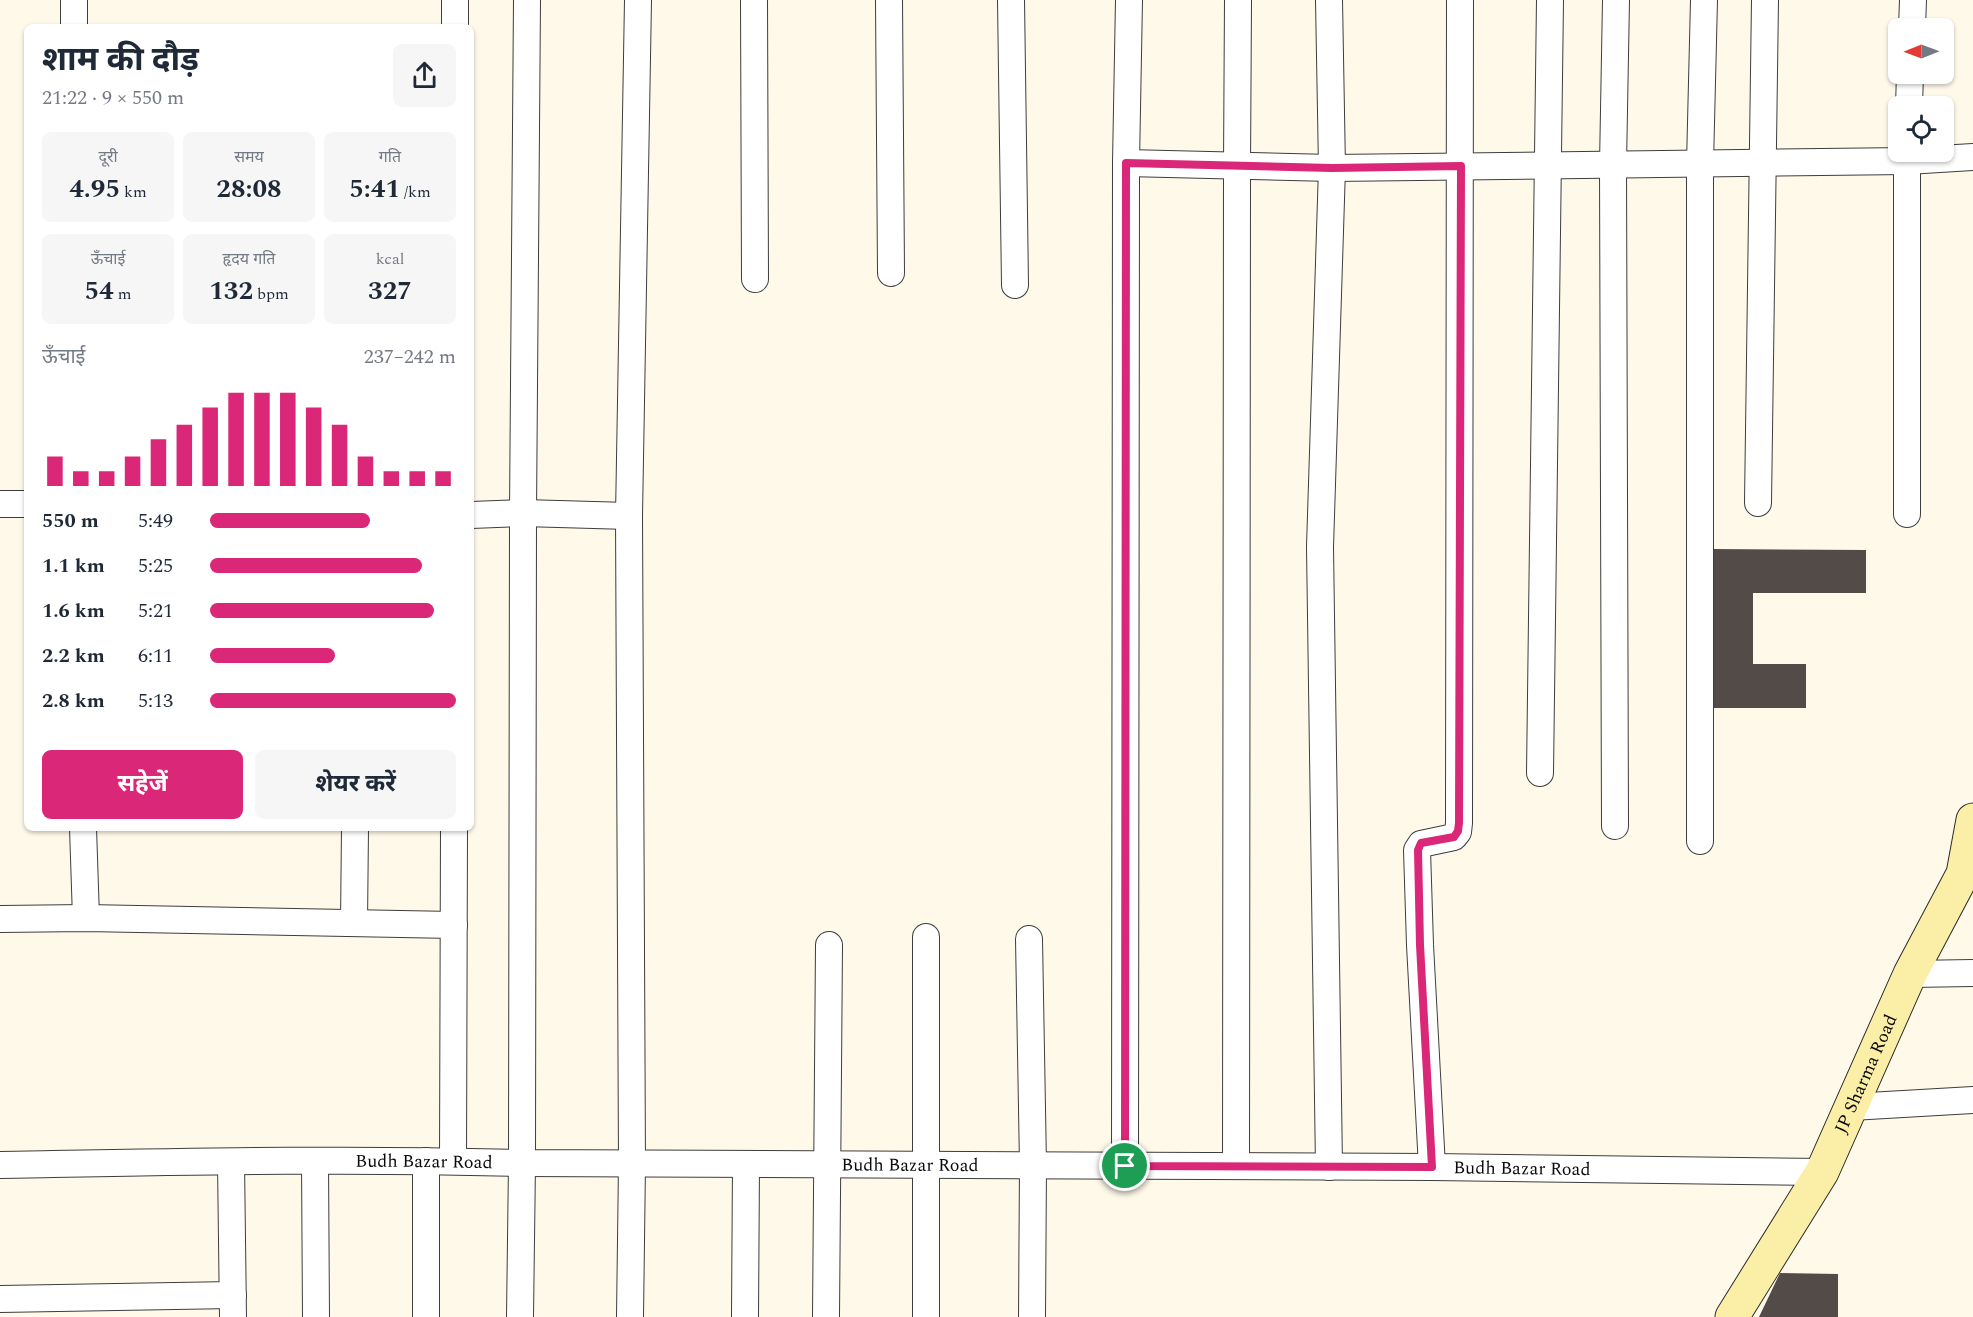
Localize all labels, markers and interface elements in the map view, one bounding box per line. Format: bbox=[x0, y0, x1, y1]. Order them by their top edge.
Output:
north arrow bbox=[1888, 18, 1954, 84]
map controls bbox=[1888, 18, 1954, 162]
text: शाम की दौड़ bbox=[42, 35, 199, 85]
button: share bbox=[393, 44, 456, 107]
text: 21:22 · 9 × 550 m bbox=[42, 83, 184, 113]
button: locate bbox=[1888, 96, 1954, 162]
text: दूरी bbox=[98, 145, 118, 169]
text: समय bbox=[234, 145, 264, 169]
text: गति bbox=[379, 145, 401, 169]
text: 4.95 bbox=[69, 169, 120, 209]
text: 28:08 bbox=[216, 169, 282, 209]
text: 5:41 bbox=[349, 169, 400, 209]
text: km bbox=[120, 180, 147, 204]
text: /km bbox=[400, 180, 431, 204]
text: ऊँचाई bbox=[91, 247, 125, 271]
text: हृदय गति bbox=[223, 247, 275, 271]
text: kcal bbox=[376, 247, 404, 271]
text: 54 bbox=[85, 271, 114, 311]
text: 132 bbox=[209, 271, 253, 311]
text: 327 bbox=[368, 271, 412, 311]
text: m bbox=[114, 282, 131, 306]
text: bpm bbox=[253, 282, 289, 306]
text: ऊँचाई bbox=[42, 342, 85, 372]
text: 237–242 m bbox=[364, 342, 456, 372]
text: 550 m bbox=[42, 506, 99, 536]
text: 5:49 bbox=[138, 506, 173, 536]
text: 1.1 km bbox=[42, 551, 105, 581]
text: 5:25 bbox=[138, 551, 173, 581]
text: 1.6 km bbox=[42, 596, 105, 626]
text: 5:21 bbox=[138, 596, 173, 626]
text: 2.2 km bbox=[42, 641, 105, 671]
text: 6:11 bbox=[138, 641, 173, 671]
text: 2.8 km bbox=[42, 686, 105, 716]
text: 5:13 bbox=[138, 686, 173, 716]
button: सहेजें bbox=[42, 750, 243, 819]
button: शेयर करें bbox=[255, 750, 456, 819]
street label: JP Sharma Road bbox=[1827, 1010, 1904, 1138]
pin bbox=[1099, 1140, 1150, 1191]
street label: Budh Bazar Road bbox=[355, 1147, 493, 1176]
icon: arrive bbox=[1108, 1149, 1141, 1182]
street label: Budh Bazar Road bbox=[841, 1151, 979, 1179]
street label: Budh Bazar Road bbox=[1453, 1154, 1591, 1183]

